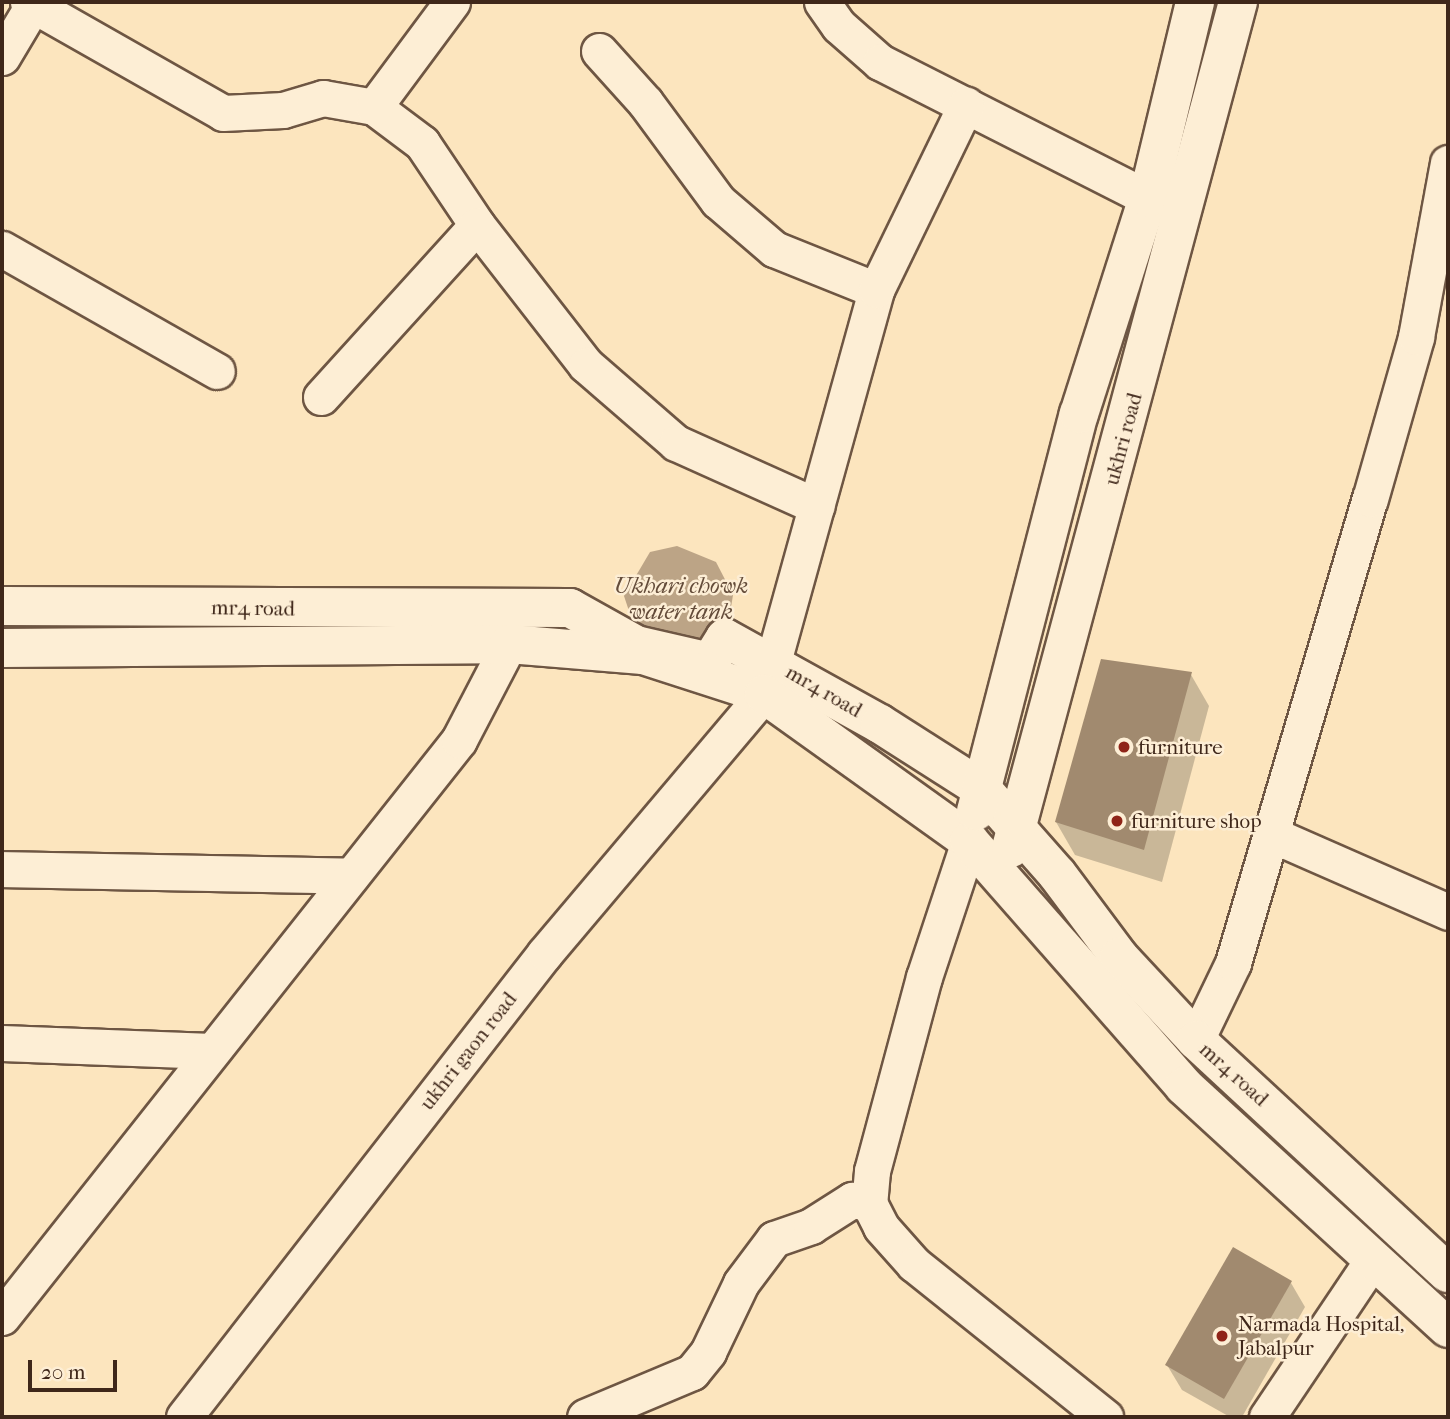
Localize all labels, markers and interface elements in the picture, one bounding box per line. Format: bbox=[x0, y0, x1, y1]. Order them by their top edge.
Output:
street label: ukhri road bbox=[1099, 390, 1147, 488]
water label: Ukhari chowk water tank bbox=[614, 572, 748, 626]
street label: mr4 road bbox=[211, 595, 295, 621]
street label: mr4 road bbox=[781, 659, 867, 723]
place label: furniture bbox=[1138, 734, 1223, 760]
marker: furniture bbox=[1116, 739, 1132, 755]
place label: furniture shop bbox=[1131, 808, 1262, 834]
marker: furniture shop bbox=[1109, 813, 1125, 829]
street label: ukhri gaon road bbox=[414, 987, 522, 1115]
street label: mr4 road bbox=[1194, 1037, 1274, 1111]
place label: Narmada Hospital, Jabalpur bbox=[1238, 1311, 1404, 1361]
marker: Narmada Hospital, Jabalpur bbox=[1212, 1326, 1232, 1346]
scale bar bbox=[32, 1346, 121, 1390]
text: 20 m bbox=[41, 1360, 85, 1384]

